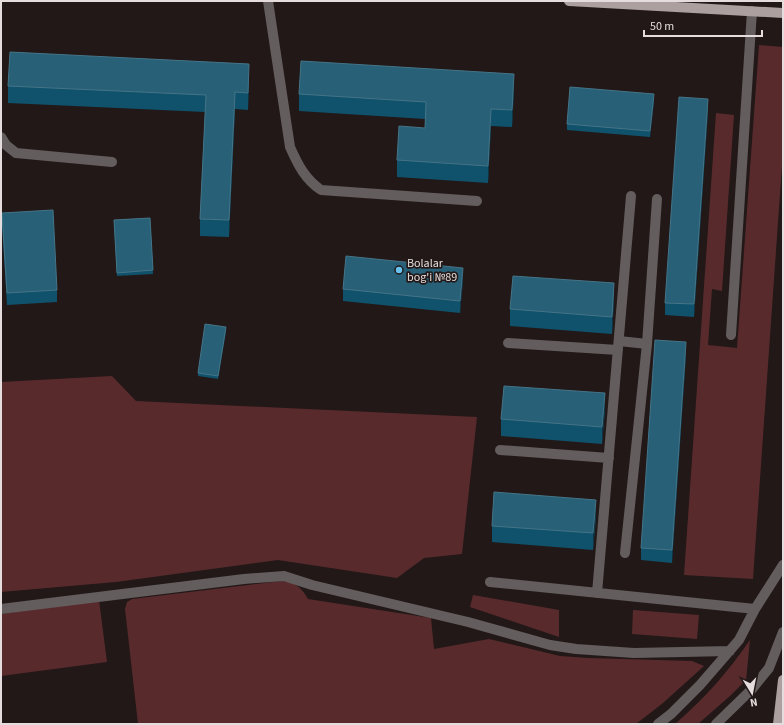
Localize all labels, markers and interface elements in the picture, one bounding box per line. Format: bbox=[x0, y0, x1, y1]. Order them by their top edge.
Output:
scale bar bbox=[644, 12, 762, 38]
text: 50 m bbox=[650, 18, 674, 35]
place label: Bolalar bog'i №89 bbox=[407, 255, 457, 286]
marker: Bolalar bog'i №89 bbox=[394, 265, 404, 275]
north arrow bbox=[732, 673, 772, 713]
text: N bbox=[749, 694, 759, 710]

